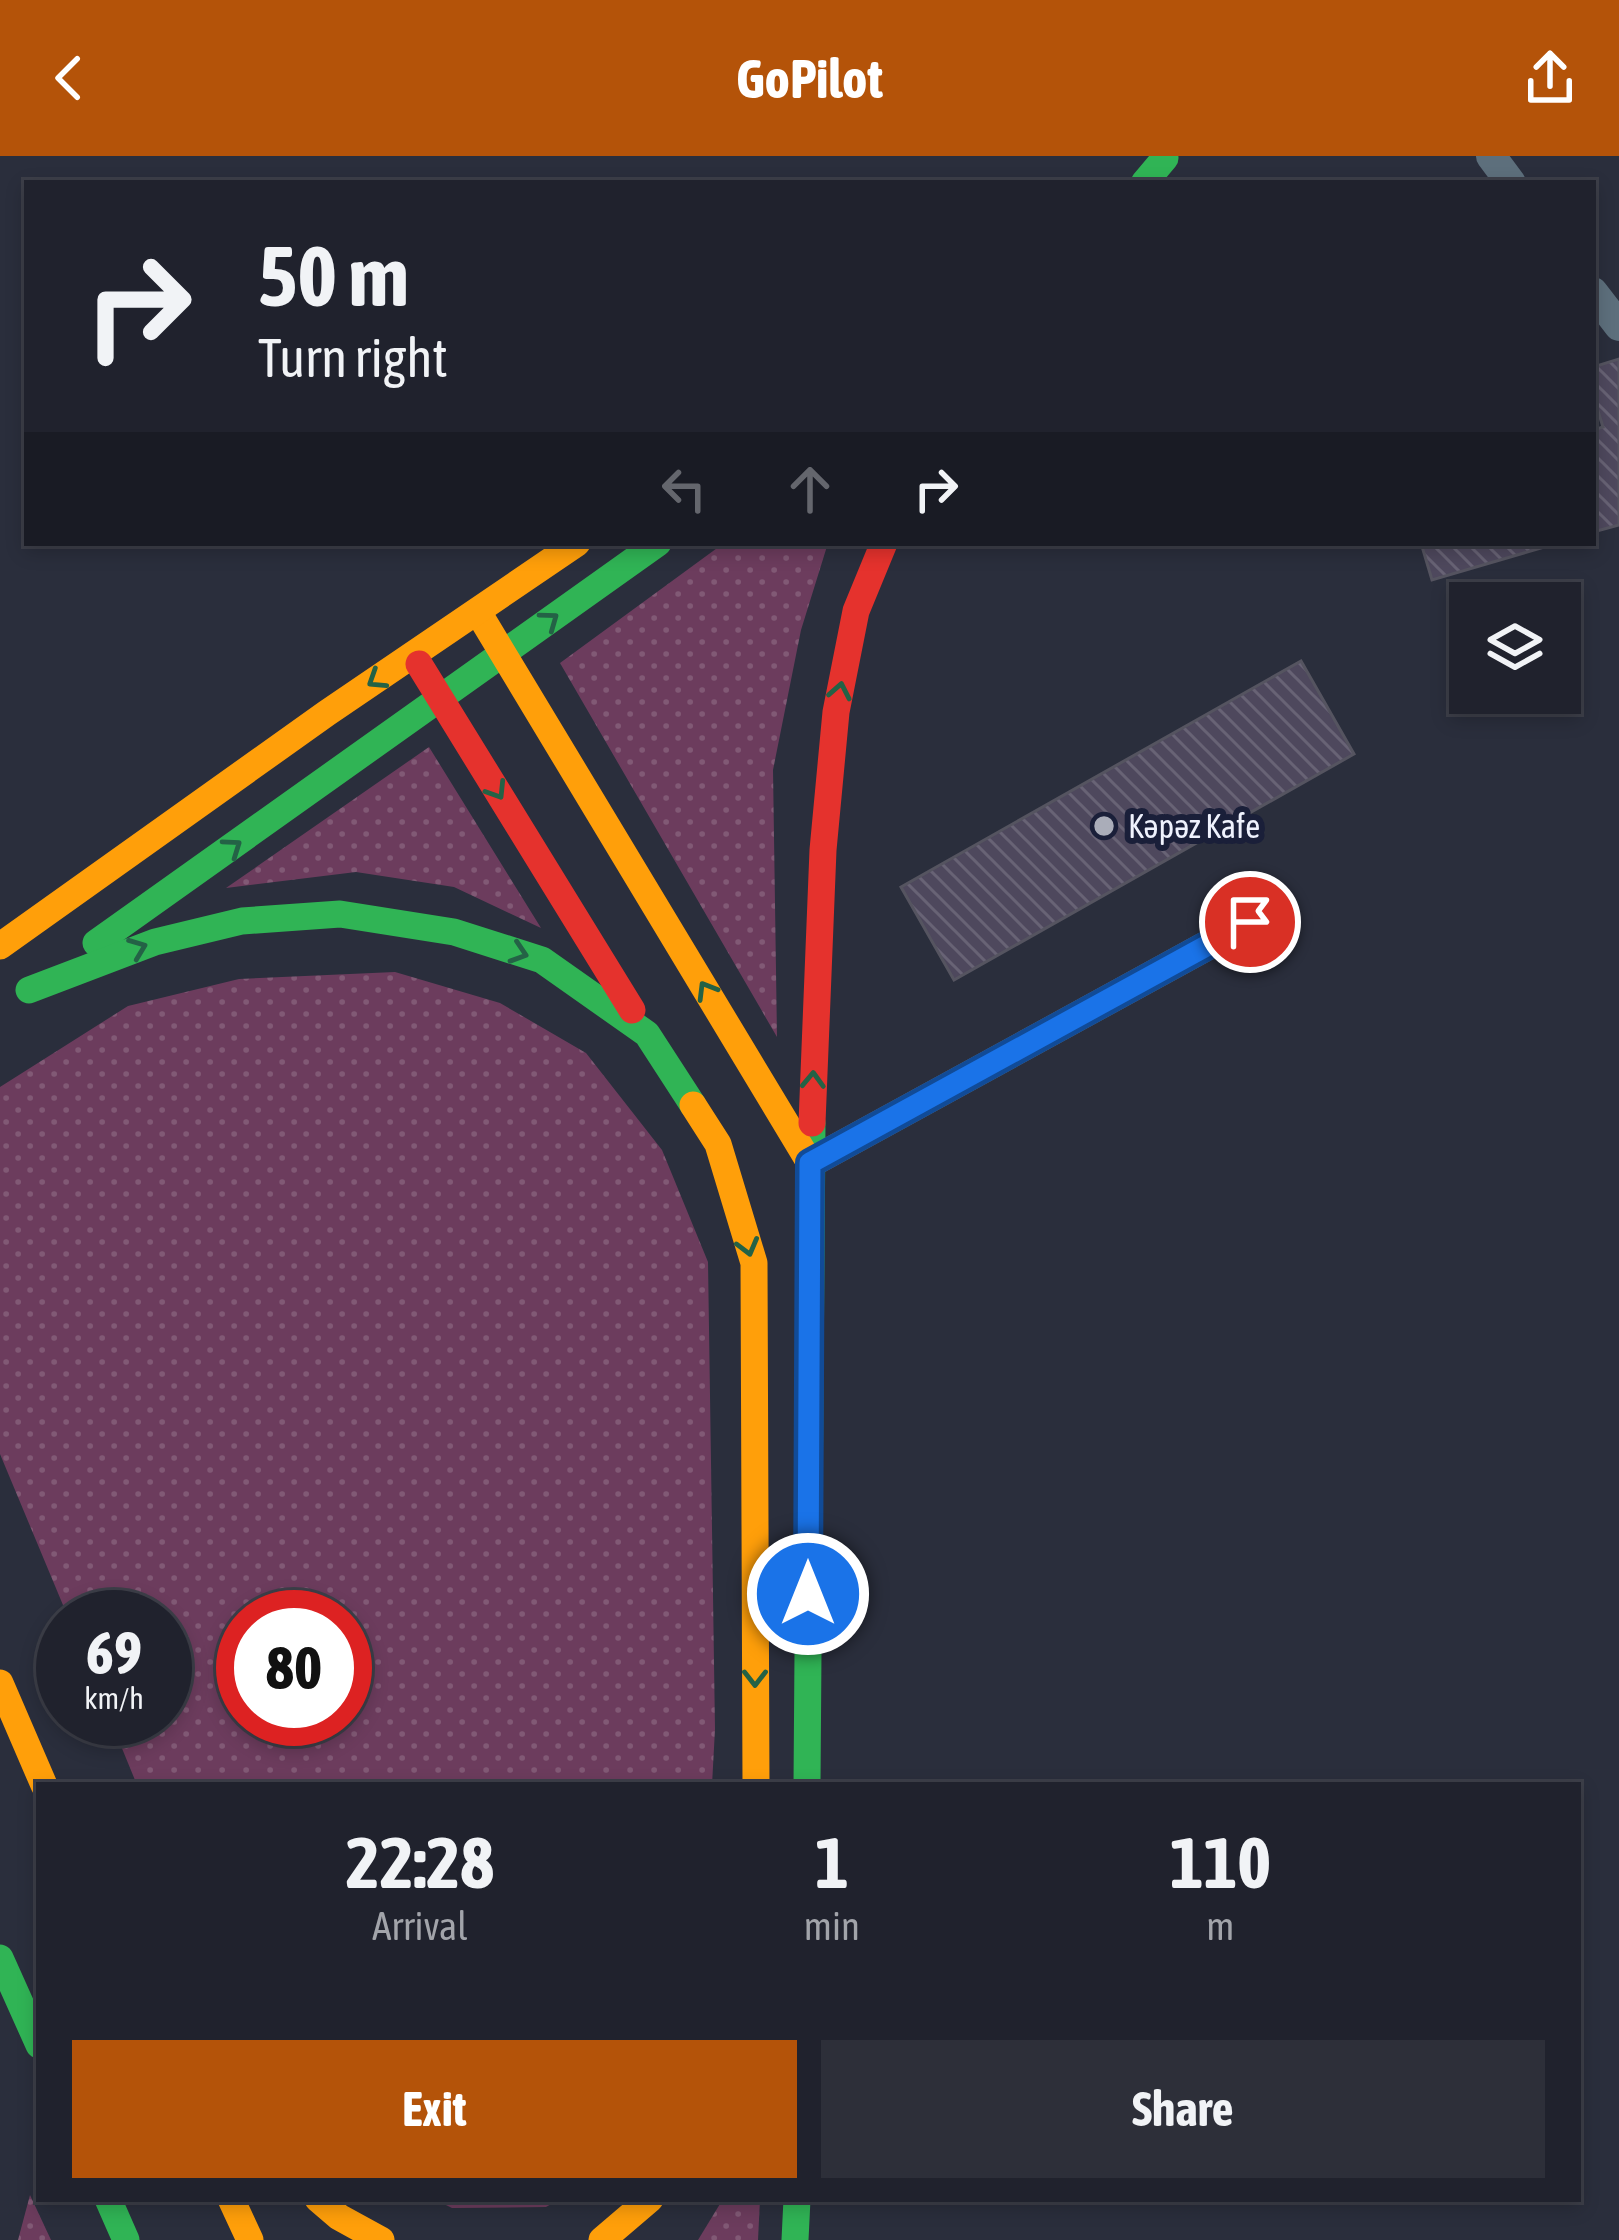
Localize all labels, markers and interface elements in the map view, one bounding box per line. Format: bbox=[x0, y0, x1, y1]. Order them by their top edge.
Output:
icon: back bbox=[36, 45, 102, 111]
icon: share bbox=[1517, 45, 1583, 111]
text: GoPilot bbox=[736, 48, 883, 109]
icon: right bbox=[60, 228, 216, 384]
text: 50 m bbox=[258, 228, 409, 324]
text: Turn right bbox=[258, 327, 448, 388]
icon: left bbox=[651, 456, 717, 522]
icon: ahead bbox=[777, 456, 843, 522]
icon: right bbox=[903, 456, 969, 522]
map controls bbox=[1449, 582, 1581, 714]
button: layers bbox=[1449, 582, 1581, 714]
one-way arrow bbox=[537, 612, 559, 634]
one-way arrow bbox=[368, 666, 390, 688]
one-way arrow bbox=[826, 682, 852, 702]
one-way arrow bbox=[483, 778, 505, 800]
place label: Kəpəz Kafe bbox=[1128, 807, 1260, 845]
marker: Kəpəz Kafe bbox=[1091, 813, 1117, 839]
one-way arrow bbox=[219, 839, 241, 861]
pin bbox=[1199, 871, 1301, 973]
icon: arrive bbox=[1217, 889, 1283, 955]
one-way arrow bbox=[126, 938, 147, 963]
one-way arrow bbox=[508, 939, 529, 964]
one-way arrow bbox=[698, 981, 721, 1003]
one-way arrow bbox=[800, 1070, 826, 1089]
one-way arrow bbox=[734, 1236, 759, 1257]
position arrow bbox=[745, 1531, 871, 1657]
speed limit sign: 80 bbox=[216, 1590, 372, 1746]
text: 69 bbox=[86, 1618, 142, 1687]
one-way arrow bbox=[742, 1669, 768, 1688]
text: km/h bbox=[84, 1681, 144, 1715]
text: 22:28 bbox=[346, 1821, 494, 1903]
text: 1 bbox=[815, 1821, 849, 1903]
text: 110 bbox=[1170, 1821, 1271, 1903]
text: Arrival bbox=[372, 1904, 468, 1948]
text: min bbox=[804, 1904, 860, 1948]
text: m bbox=[1206, 1904, 1234, 1948]
button: Exit bbox=[72, 2040, 797, 2178]
button: Share bbox=[821, 2040, 1545, 2178]

